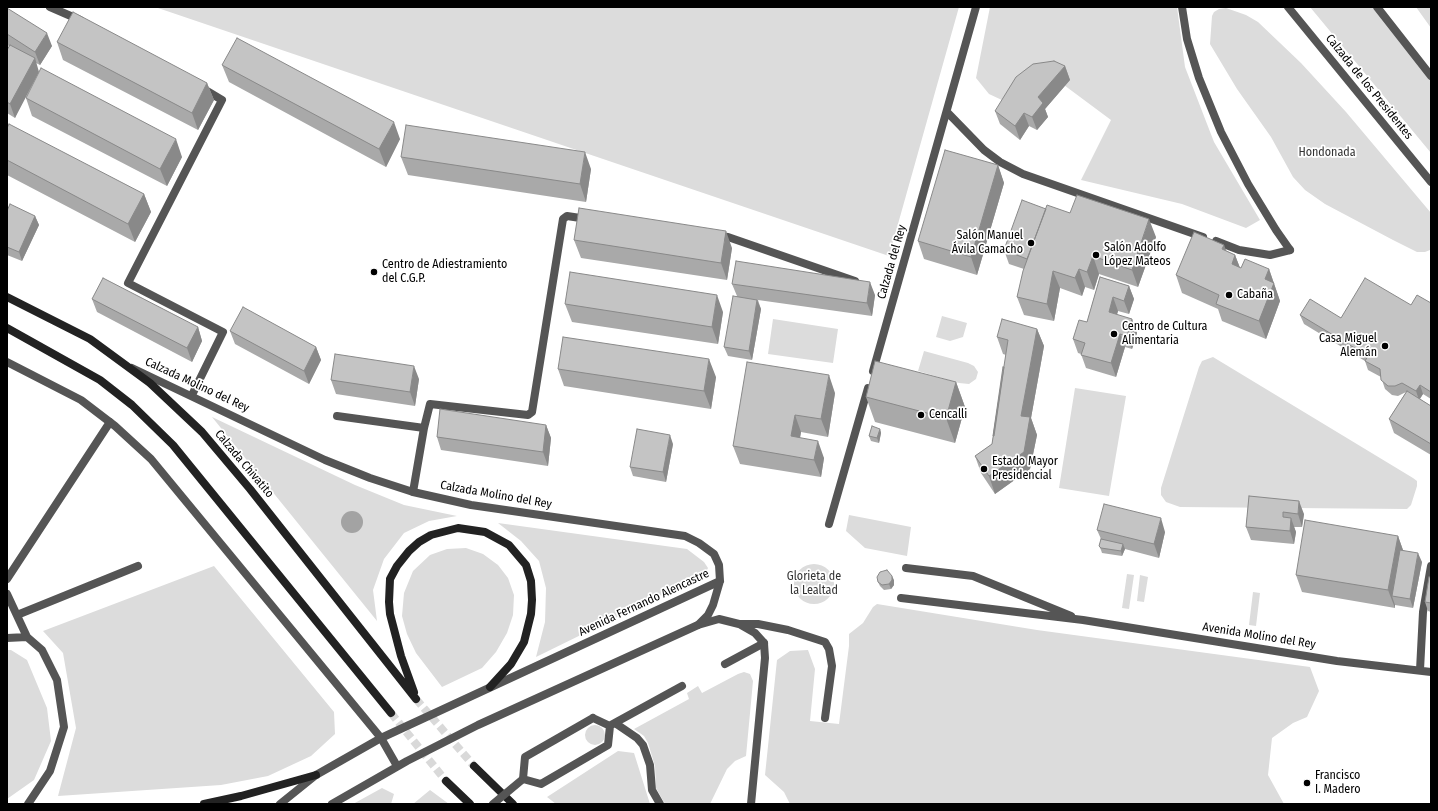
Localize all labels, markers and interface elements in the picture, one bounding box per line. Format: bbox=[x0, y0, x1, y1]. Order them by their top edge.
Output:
street label: Calzada de los Presidentes bbox=[1322, 32, 1416, 142]
park label: Hondonada bbox=[1298, 146, 1356, 160]
street label: Calzada del Rey bbox=[875, 223, 909, 301]
place label: Salón Manuel Ávila Camacho bbox=[952, 229, 1023, 257]
marker: Salón Manuel Ávila Camacho bbox=[1026, 238, 1036, 248]
place label: Salón Adolfo López Mateos bbox=[1104, 241, 1171, 269]
marker: Salón Adolfo López Mateos bbox=[1091, 250, 1101, 260]
place label: Centro de Adiestramiento del C.G.P. bbox=[382, 258, 507, 286]
marker: Centro de Adiestramiento del C.G.P. bbox=[369, 267, 379, 277]
place label: Cabaña bbox=[1237, 288, 1273, 302]
marker: Cabaña bbox=[1224, 290, 1234, 300]
place label: Centro de Cultura Alimentaria bbox=[1122, 320, 1207, 348]
marker: Centro de Cultura Alimentaria bbox=[1109, 329, 1119, 339]
place label: Casa Miguel Alemán bbox=[1319, 332, 1377, 360]
marker: Casa Miguel Alemán bbox=[1380, 341, 1390, 351]
street label: Calzada Molino del Rey bbox=[143, 355, 251, 415]
place label: Cencalli bbox=[929, 408, 967, 422]
marker: Cencalli bbox=[916, 410, 926, 420]
street label: Calzada Chivatito bbox=[211, 427, 277, 501]
place label: Estado Mayor Presidencial bbox=[992, 455, 1058, 483]
marker: Estado Mayor Presidencial bbox=[979, 464, 989, 474]
street label: Calzada Molino del Rey bbox=[439, 478, 553, 512]
street label: Avenida Fernando Alencastre bbox=[576, 566, 712, 640]
park label: Glorieta de la Lealtad bbox=[787, 570, 841, 598]
street label: Avenida Molino del Rey bbox=[1201, 620, 1317, 652]
place label: Francisco I. Madero bbox=[1315, 769, 1360, 797]
marker: Francisco I. Madero bbox=[1302, 778, 1312, 788]

